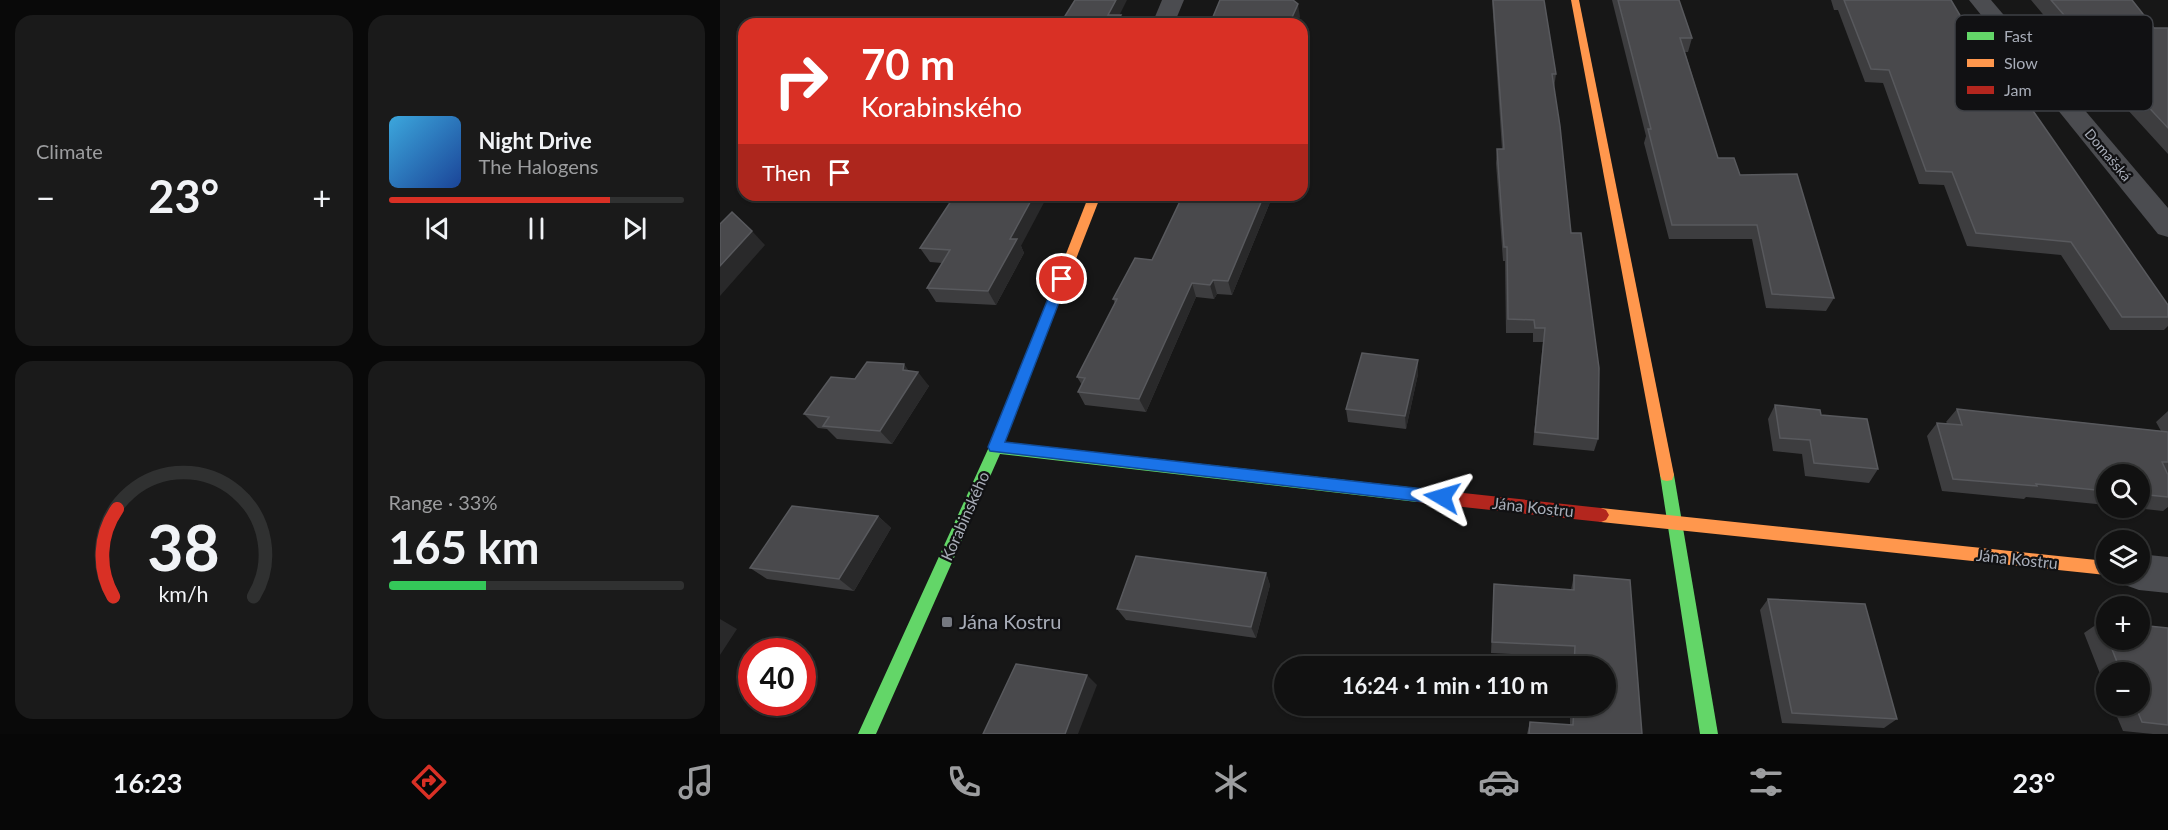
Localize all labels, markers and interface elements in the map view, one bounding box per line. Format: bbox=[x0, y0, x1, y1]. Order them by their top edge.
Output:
legend bbox=[1955, 15, 2153, 111]
text: Fast bbox=[2004, 26, 2033, 45]
text: 70 m bbox=[861, 39, 955, 89]
icon: right bbox=[762, 42, 840, 120]
text: Slow bbox=[2004, 53, 2038, 72]
text: Jam bbox=[2004, 80, 2032, 99]
text: Korabinského bbox=[861, 90, 1022, 123]
street label: Domašská bbox=[2082, 125, 2135, 184]
text: Night Drive bbox=[479, 127, 592, 154]
text: Climate bbox=[36, 139, 103, 163]
text: The Halogens bbox=[479, 154, 599, 178]
icon: arrive bbox=[823, 156, 856, 189]
text: Then bbox=[762, 159, 811, 186]
text: 23° bbox=[148, 169, 219, 223]
text: − bbox=[36, 177, 55, 217]
text: + bbox=[312, 177, 332, 217]
icon: previous bbox=[421, 212, 454, 245]
icon: pause bbox=[520, 212, 553, 245]
icon: next bbox=[618, 212, 651, 245]
pin bbox=[1036, 253, 1087, 304]
icon: arrive bbox=[1045, 262, 1078, 295]
map controls bbox=[2096, 464, 2150, 716]
button: search bbox=[2096, 464, 2150, 518]
position arrow bbox=[1410, 465, 1474, 529]
street label: Korabinského bbox=[936, 468, 993, 563]
text: Range · 33% bbox=[389, 490, 497, 514]
street label: Jána Kostru bbox=[1491, 493, 1575, 520]
text: 38 bbox=[148, 509, 220, 584]
text: 165 km bbox=[389, 520, 539, 574]
button: layers bbox=[2096, 530, 2150, 584]
street label: Jána Kostru bbox=[1975, 545, 2059, 572]
text: km/h bbox=[159, 581, 209, 607]
button: + bbox=[2096, 596, 2150, 650]
place label: Jána Kostru bbox=[959, 609, 1061, 633]
marker: Jána Kostru bbox=[940, 615, 954, 629]
speed limit sign: 40 bbox=[738, 638, 816, 716]
button: − bbox=[2096, 662, 2150, 716]
text: 16:24 · 1 min · 110 m bbox=[1342, 672, 1548, 699]
icon: directions bbox=[408, 761, 450, 803]
icon: music bbox=[675, 761, 717, 803]
icon: phone bbox=[943, 761, 985, 803]
icon: climate bbox=[1210, 761, 1252, 803]
icon: car bbox=[1478, 761, 1520, 803]
icon: filters bbox=[1745, 761, 1787, 803]
text: 16:23 bbox=[113, 766, 182, 799]
text: 23° bbox=[2013, 766, 2055, 799]

